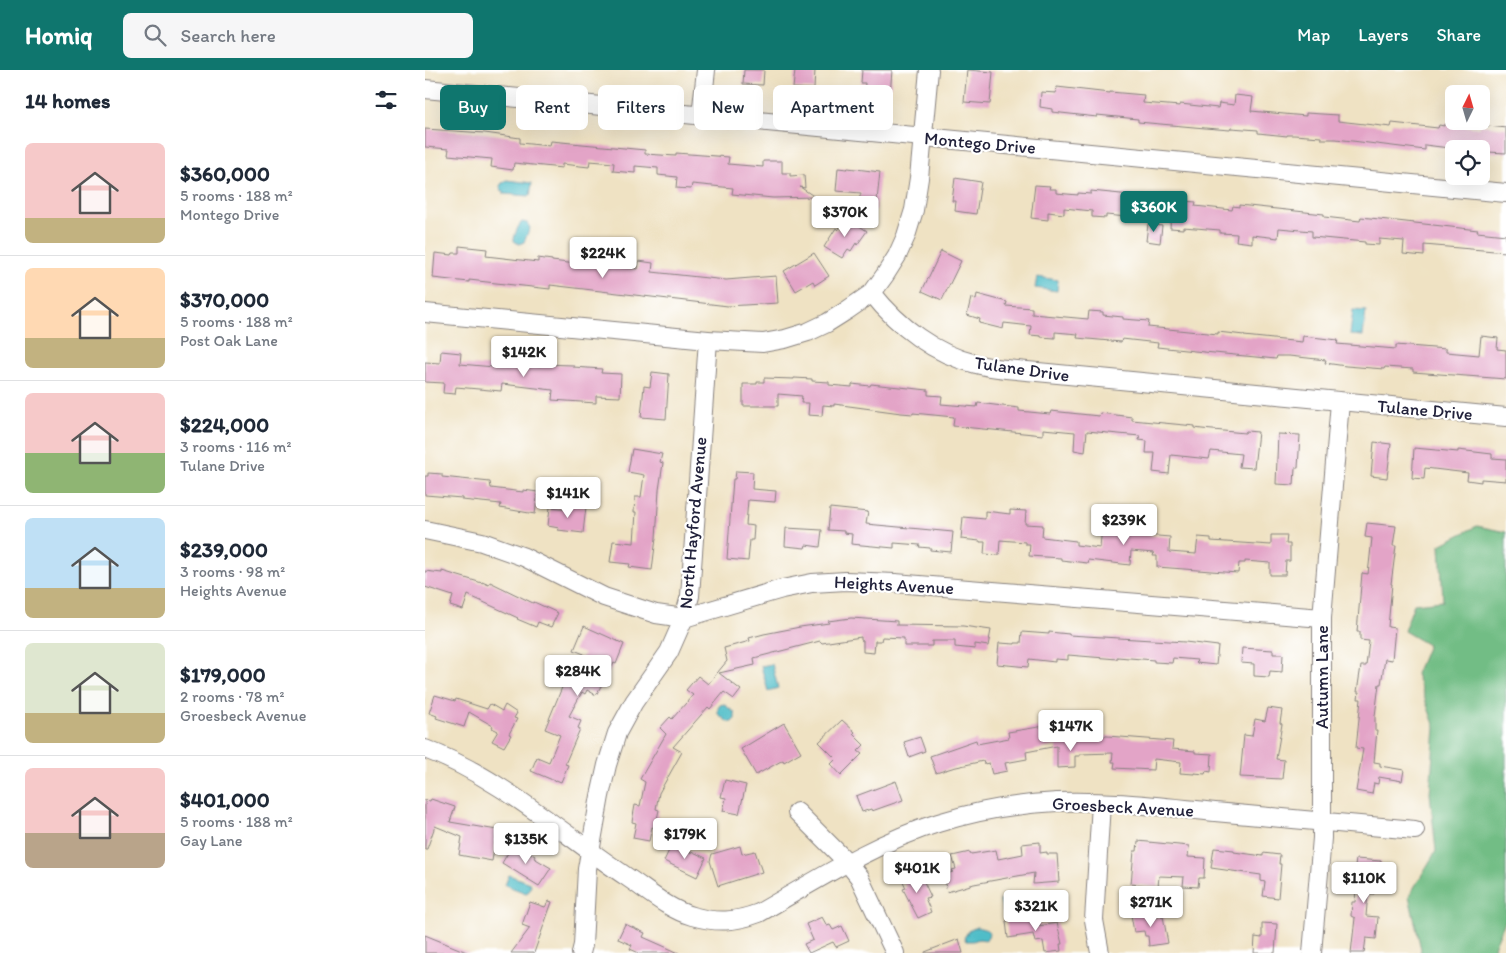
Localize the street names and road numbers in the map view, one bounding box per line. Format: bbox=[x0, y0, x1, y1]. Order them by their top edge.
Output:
street label: Montego Drive bbox=[923, 127, 1037, 159]
street label: Tulane Drive bbox=[973, 351, 1071, 387]
street label: Tulane Drive bbox=[1376, 395, 1474, 425]
street label: North Hayford Avenue bbox=[675, 436, 711, 610]
street label: Heights Avenue bbox=[833, 571, 955, 599]
street label: Autumn Lane bbox=[1311, 625, 1333, 729]
street label: Groesbeck Avenue bbox=[1051, 792, 1195, 822]

